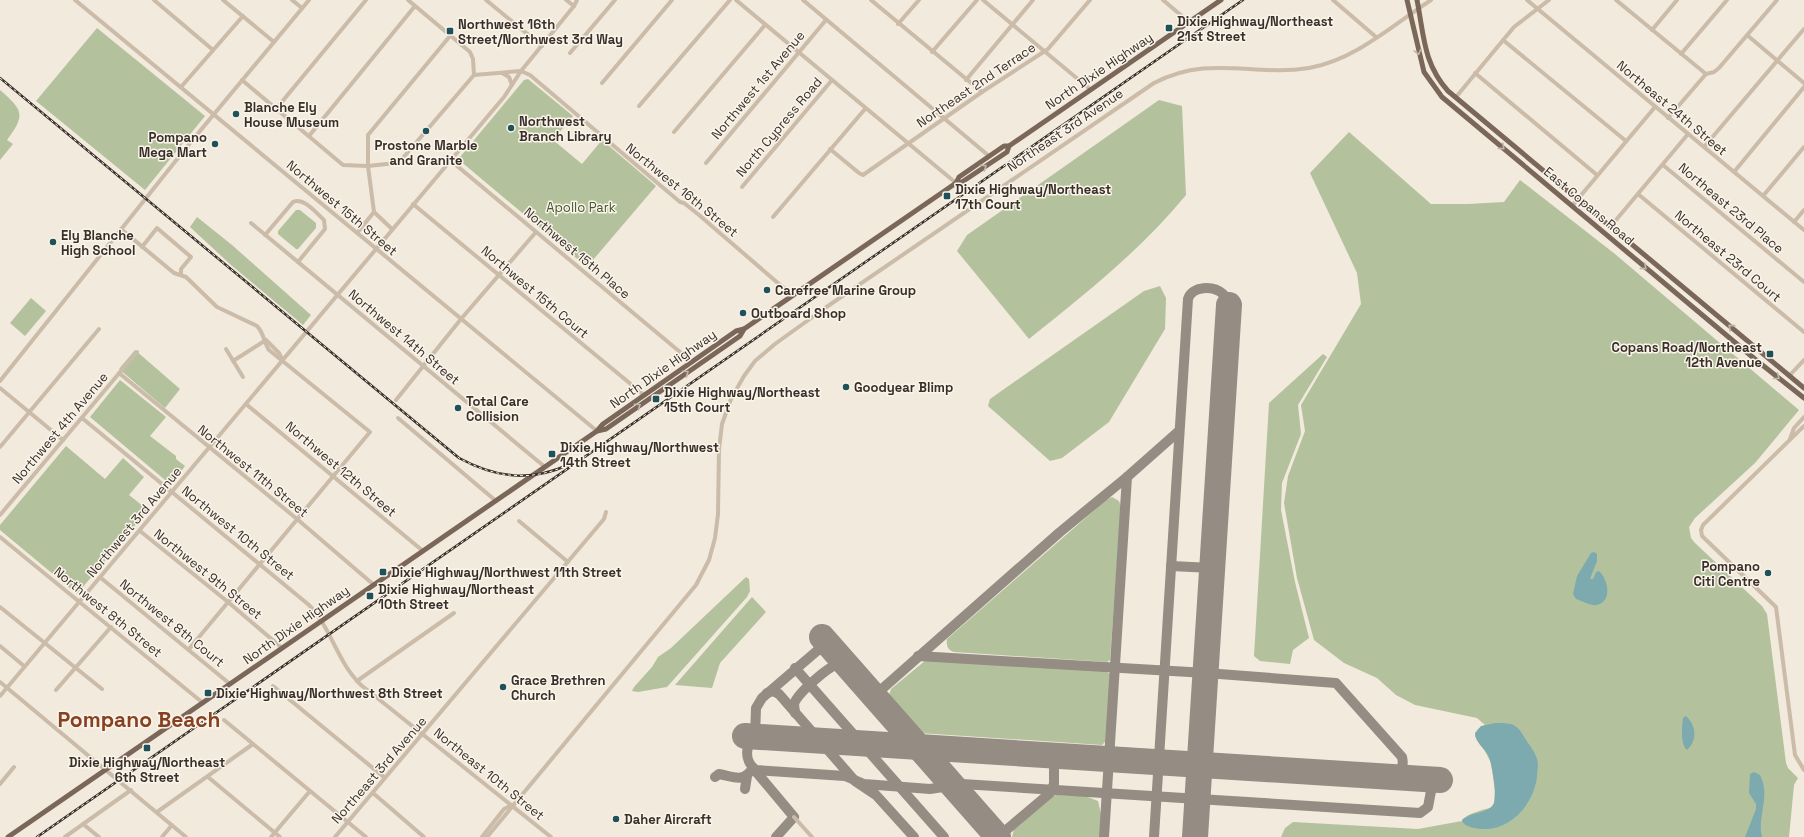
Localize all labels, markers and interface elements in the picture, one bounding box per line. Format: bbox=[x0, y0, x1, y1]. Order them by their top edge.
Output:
place label: Dixie Highway/Northeast 21st Street bbox=[1177, 13, 1333, 45]
place label: Northwest 16th Street/Northwest 3rd Way bbox=[458, 16, 623, 48]
marker: Dixie Highway/Northeast 21st Street bbox=[1164, 23, 1174, 33]
marker: Northwest 16th Street/Northwest 3rd Way bbox=[445, 26, 455, 36]
street label: Northwest 1st Avenue bbox=[708, 27, 808, 143]
street label: North Dixie Highway bbox=[1042, 29, 1156, 113]
street label: Northeast 2nd Terrace bbox=[913, 39, 1039, 131]
one-way arrow bbox=[1413, 48, 1422, 55]
street label: Northeast 24th Street bbox=[1613, 57, 1731, 159]
street label: North Cypress Road bbox=[732, 74, 826, 180]
street label: Northeast 3rd Avenue bbox=[1004, 85, 1126, 175]
place label: Blanche Ely House Museum bbox=[244, 99, 339, 131]
marker: Blanche Ely House Museum bbox=[231, 109, 241, 119]
place label: Northwest Branch Library bbox=[519, 113, 612, 145]
marker: Northwest Branch Library bbox=[506, 123, 516, 133]
marker: Prostone Marble and Granite bbox=[421, 126, 431, 136]
place label: Pompano Mega Mart bbox=[139, 129, 207, 161]
place label: Prostone Marble and Granite bbox=[374, 137, 478, 169]
marker: Pompano Mega Mart bbox=[210, 139, 220, 149]
street label: Northwest 16th Street bbox=[622, 139, 742, 241]
one-way arrow bbox=[1497, 143, 1504, 150]
street label: Northwest 15th Street bbox=[283, 157, 401, 259]
street label: Northeast 23rd Place bbox=[1675, 159, 1787, 257]
street label: East Copans Road bbox=[1540, 163, 1638, 249]
one-way arrow bbox=[980, 165, 987, 172]
place label: Dixie Highway/Northeast 17th Court bbox=[955, 181, 1111, 213]
marker: Dixie Highway/Northeast 17th Court bbox=[942, 191, 952, 201]
park label: Apollo Park bbox=[546, 199, 616, 216]
street label: Northwest 15th Place bbox=[520, 204, 634, 302]
street label: Northeast 23rd Court bbox=[1671, 206, 1785, 306]
place label: Ely Blanche High School bbox=[61, 227, 135, 259]
marker: Ely Blanche High School bbox=[48, 237, 58, 247]
street label: Northwest 15th Court bbox=[478, 242, 592, 342]
one-way arrow bbox=[1640, 262, 1647, 269]
place label: Carefree Marine Group bbox=[775, 282, 916, 299]
street label: Northwest 14th Street bbox=[345, 285, 463, 389]
marker: Carefree Marine Group bbox=[762, 285, 772, 295]
place label: Outboard Shop bbox=[751, 305, 846, 322]
marker: Outboard Shop bbox=[738, 308, 748, 318]
one-way arrow bbox=[1728, 325, 1736, 332]
street label: North Dixie Highway bbox=[606, 326, 720, 412]
place label: Copans Road/Northeast 12th Avenue bbox=[1612, 339, 1762, 371]
marker: Copans Road/Northeast 12th Avenue bbox=[1765, 349, 1775, 359]
street label: Northwest 4th Avenue bbox=[8, 369, 112, 487]
one-way arrow bbox=[682, 371, 689, 378]
one-way arrow bbox=[1772, 372, 1779, 379]
place label: Goodyear Blimp bbox=[854, 379, 953, 396]
marker: Goodyear Blimp bbox=[841, 382, 851, 392]
place label: Dixie Highway/Northeast 15th Court bbox=[664, 384, 820, 416]
place label: Total Care Collision bbox=[466, 393, 529, 425]
marker: Dixie Highway/Northeast 15th Court bbox=[651, 394, 661, 404]
marker: Total Care Collision bbox=[453, 403, 463, 413]
one-way arrow bbox=[634, 404, 641, 411]
street label: Northwest 12th Street bbox=[282, 418, 400, 520]
street label: Northwest 11th Street bbox=[194, 421, 312, 521]
place label: Dixie Highway/Northwest 14th Street bbox=[560, 439, 719, 471]
marker: Dixie Highway/Northwest 14th Street bbox=[547, 449, 557, 459]
street label: Northwest 3rd Avenue bbox=[83, 463, 185, 581]
street label: Northwest 10th Street bbox=[178, 482, 298, 584]
street label: Northwest 9th Street bbox=[150, 525, 266, 623]
place label: Pompano Citi Centre bbox=[1693, 558, 1760, 590]
street label: Northwest 8th Street bbox=[50, 563, 166, 661]
place label: Dixie Highway/Northwest 11th Street bbox=[391, 564, 622, 581]
marker: Dixie Highway/Northwest 11th Street bbox=[378, 567, 388, 577]
marker: Pompano Citi Centre bbox=[1763, 568, 1773, 578]
street label: Northwest 8th Court bbox=[116, 575, 228, 671]
place label: Dixie Highway/Northeast 10th Street bbox=[378, 581, 534, 613]
street label: North Dixie Highway bbox=[239, 582, 353, 668]
marker: Dixie Highway/Northeast 10th Street bbox=[365, 591, 375, 601]
place label: Grace Brethren Church bbox=[511, 672, 606, 704]
marker: Grace Brethren Church bbox=[498, 682, 508, 692]
place label: Dixie Highway/Northwest 8th Street bbox=[216, 685, 443, 702]
marker: Dixie Highway/Northwest 8th Street bbox=[203, 688, 213, 698]
district label: Pompano Beach bbox=[57, 706, 221, 733]
street label: Northeast 3rd Avenue bbox=[328, 713, 430, 827]
street label: Northeast 10th Street bbox=[430, 724, 548, 824]
marker: Dixie Highway/Northeast 6th Street bbox=[142, 743, 152, 753]
place label: Dixie Highway/Northeast 6th Street bbox=[69, 754, 225, 786]
place label: Daher Aircraft bbox=[624, 811, 712, 828]
marker: Daher Aircraft bbox=[611, 814, 621, 824]

